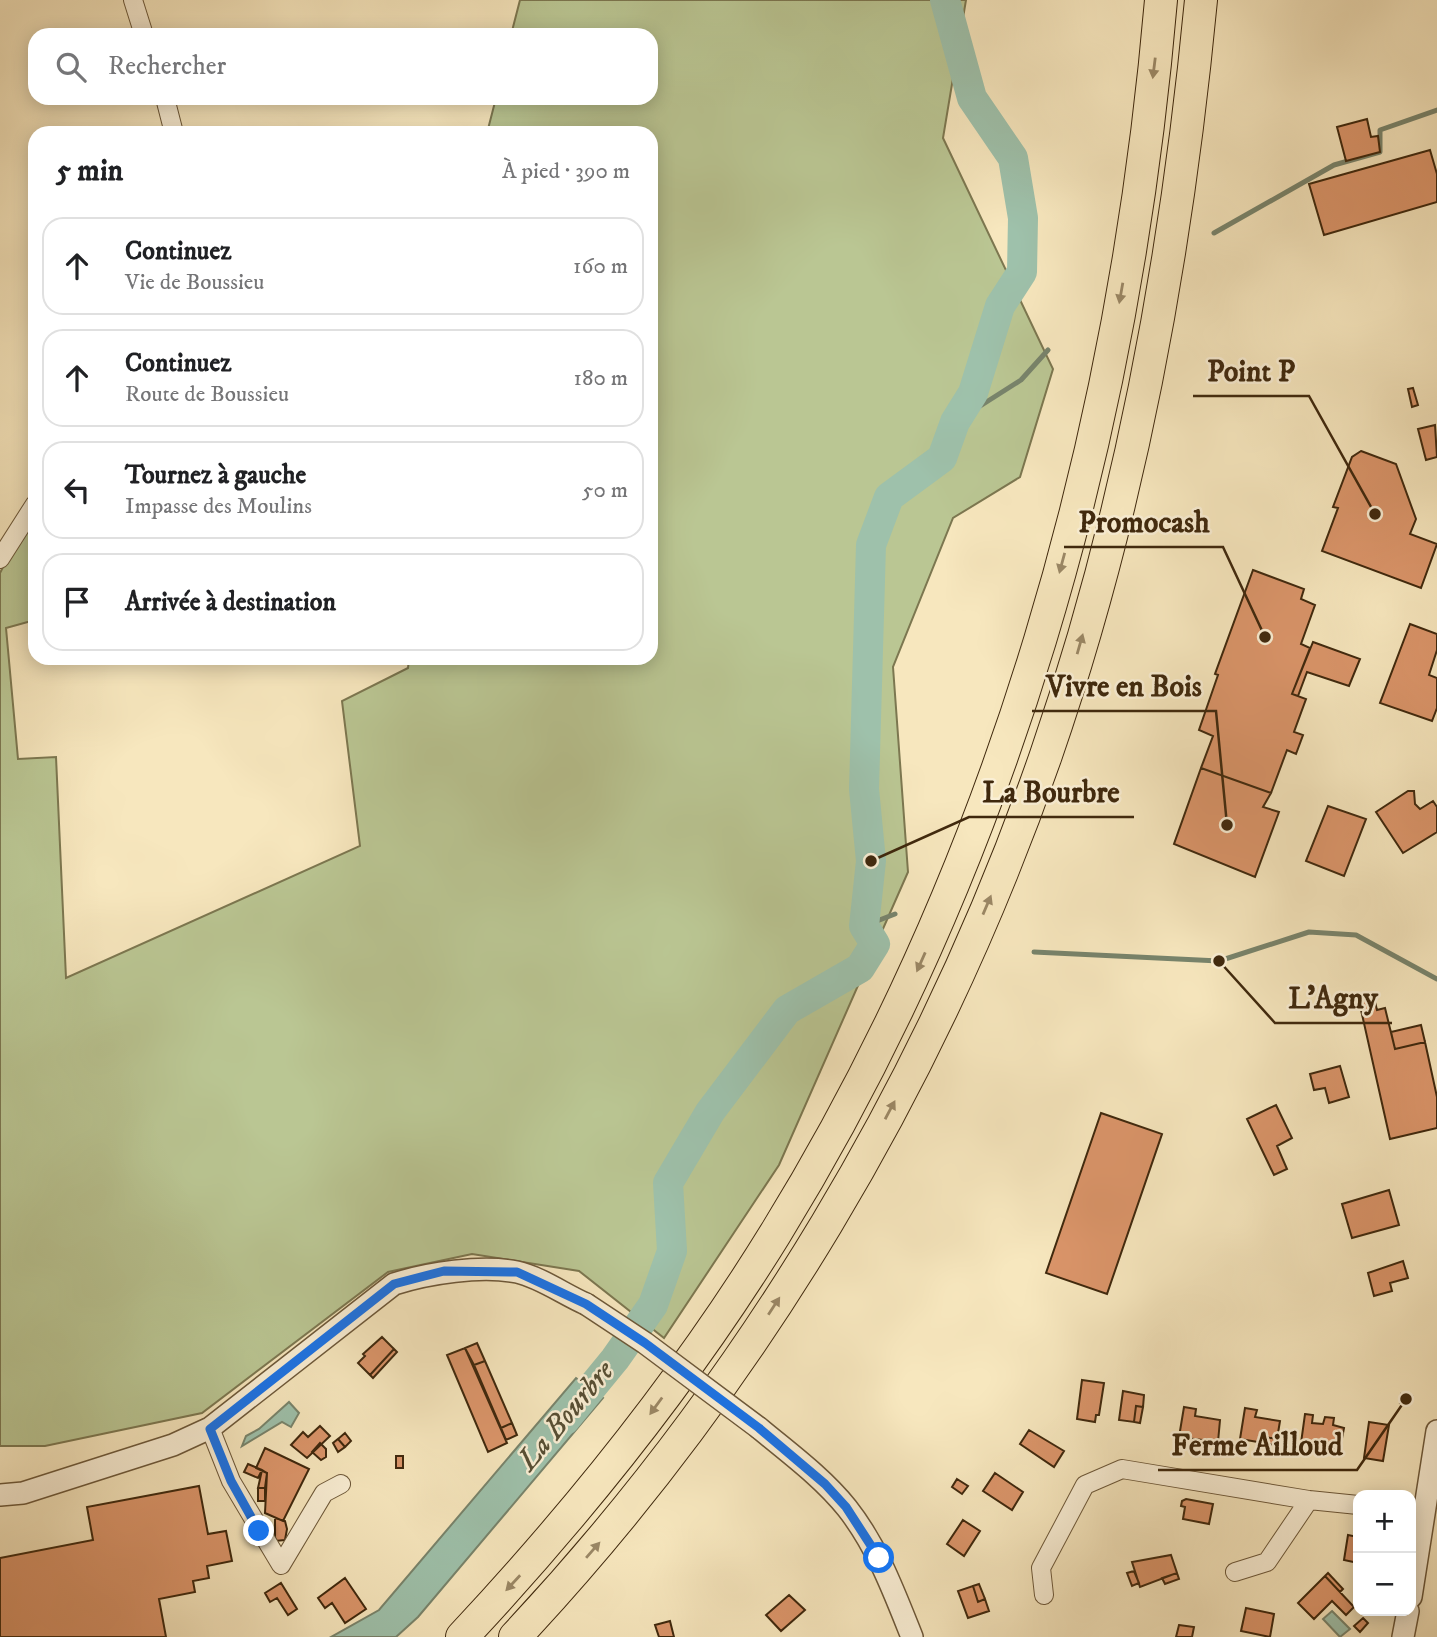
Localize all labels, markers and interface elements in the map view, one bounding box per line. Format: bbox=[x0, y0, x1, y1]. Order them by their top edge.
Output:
search box bbox=[28, 28, 658, 105]
icon: search bbox=[52, 48, 90, 86]
text: Rechercher bbox=[108, 50, 226, 83]
one-way arrow bbox=[1148, 57, 1159, 79]
text: 5 min bbox=[56, 153, 123, 190]
text: À pied · 390 m bbox=[502, 157, 630, 186]
text: Continuez bbox=[125, 235, 231, 268]
icon: ahead bbox=[58, 247, 96, 285]
text: 160 m bbox=[573, 252, 628, 281]
text: Vie de Boussieu bbox=[125, 268, 264, 297]
one-way arrow bbox=[1115, 282, 1126, 304]
callout: Point P bbox=[1193, 345, 1309, 396]
text: Continuez bbox=[125, 347, 231, 380]
text: Point P bbox=[1207, 354, 1296, 391]
icon: ahead bbox=[58, 359, 96, 397]
text: 180 m bbox=[573, 364, 628, 393]
text: Route de Boussieu bbox=[125, 380, 289, 409]
text: Tournez à gauche bbox=[125, 459, 306, 492]
icon: left bbox=[58, 471, 96, 509]
text: 50 m bbox=[582, 476, 628, 505]
text: Impasse des Moulins bbox=[125, 492, 312, 521]
callout: Promocash bbox=[1064, 496, 1223, 547]
text: Promocash bbox=[1078, 505, 1210, 542]
one-way arrow bbox=[1056, 552, 1067, 574]
icon: arrive bbox=[58, 583, 96, 621]
text: Arrivée à destination bbox=[125, 586, 336, 619]
one-way arrow bbox=[1075, 633, 1085, 654]
callout: Vivre en Bois bbox=[1032, 660, 1216, 711]
text: Vivre en Bois bbox=[1045, 669, 1202, 706]
callout: La Bourbre bbox=[969, 766, 1134, 817]
text: La Bourbre bbox=[982, 775, 1120, 812]
one-way arrow bbox=[982, 894, 993, 915]
one-way arrow bbox=[915, 951, 926, 972]
callout: L'Agny bbox=[1275, 972, 1392, 1023]
text: L'Agny bbox=[1288, 981, 1378, 1018]
one-way arrow bbox=[885, 1100, 896, 1120]
one-way arrow bbox=[768, 1296, 781, 1316]
water label: La Bourbre bbox=[508, 1353, 623, 1480]
one-way arrow bbox=[650, 1397, 664, 1415]
callout: Ferme Ailloud bbox=[1158, 1419, 1357, 1470]
text: Ferme Ailloud bbox=[1171, 1428, 1344, 1465]
map controls bbox=[1353, 1490, 1416, 1616]
button: + bbox=[1353, 1490, 1416, 1553]
route end bbox=[243, 1515, 274, 1546]
one-way arrow bbox=[585, 1541, 600, 1558]
route start bbox=[863, 1542, 894, 1573]
button: − bbox=[1353, 1553, 1416, 1616]
one-way arrow bbox=[504, 1574, 521, 1591]

